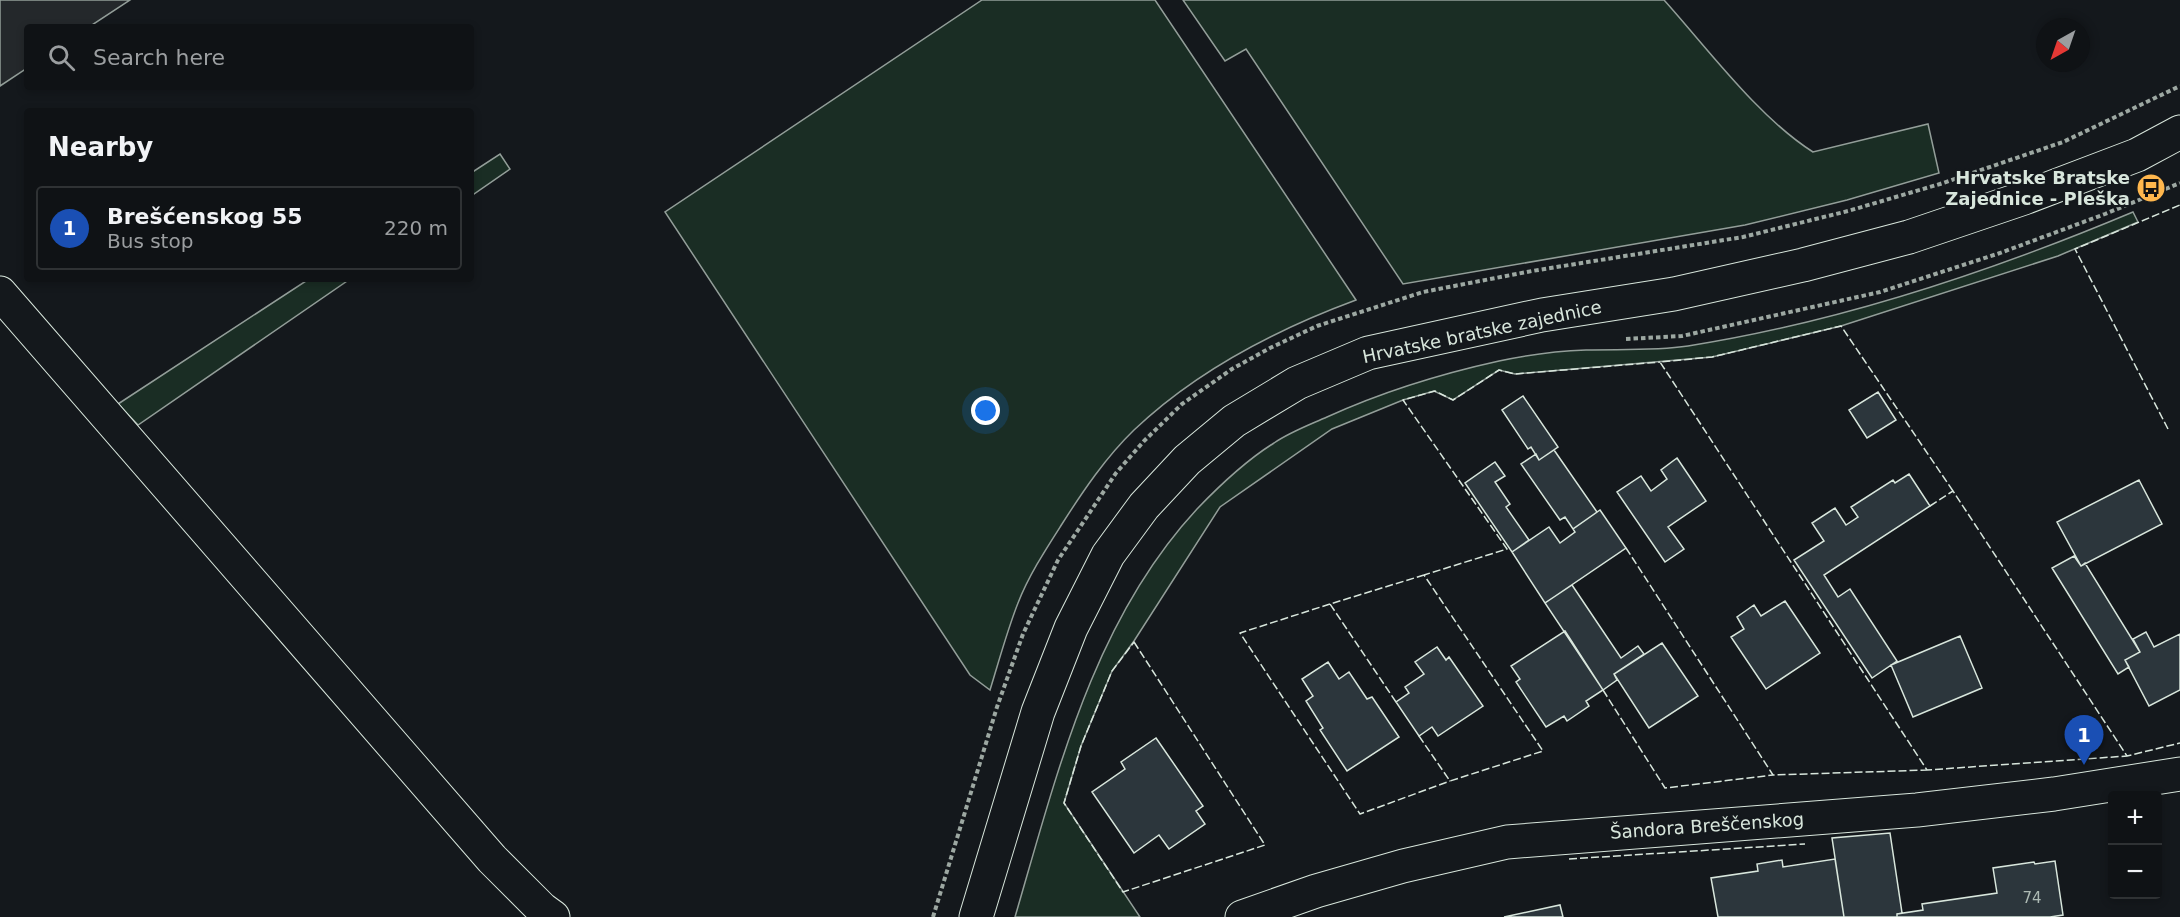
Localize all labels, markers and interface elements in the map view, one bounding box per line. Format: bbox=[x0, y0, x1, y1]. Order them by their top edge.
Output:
north arrow bbox=[2036, 18, 2090, 72]
search box bbox=[24, 24, 474, 90]
icon: search bbox=[45, 41, 78, 74]
text: Search here bbox=[93, 45, 225, 70]
text: Nearby bbox=[48, 132, 153, 162]
place label: Hrvatske Bratske Zajednice - Pleška bbox=[1945, 167, 2130, 209]
bus stop icon: Hrvatske Bratske Zajednice - Pleška bbox=[2135, 172, 2167, 204]
text: Brešćenskog 55 bbox=[107, 204, 303, 229]
text: 1 bbox=[63, 216, 76, 240]
text: 220 m bbox=[384, 216, 448, 240]
text: Bus stop bbox=[107, 229, 193, 253]
street label: Hrvatske bratske zajednice bbox=[1360, 296, 1603, 367]
your location bbox=[971, 396, 1000, 425]
pin: 1 bbox=[2064, 716, 2104, 765]
map controls bbox=[2108, 791, 2162, 899]
button: + bbox=[2108, 791, 2162, 845]
street label: Šandora Breščenskog bbox=[1609, 808, 1805, 843]
button: − bbox=[2108, 845, 2162, 899]
house number: 74 bbox=[2022, 889, 2042, 907]

